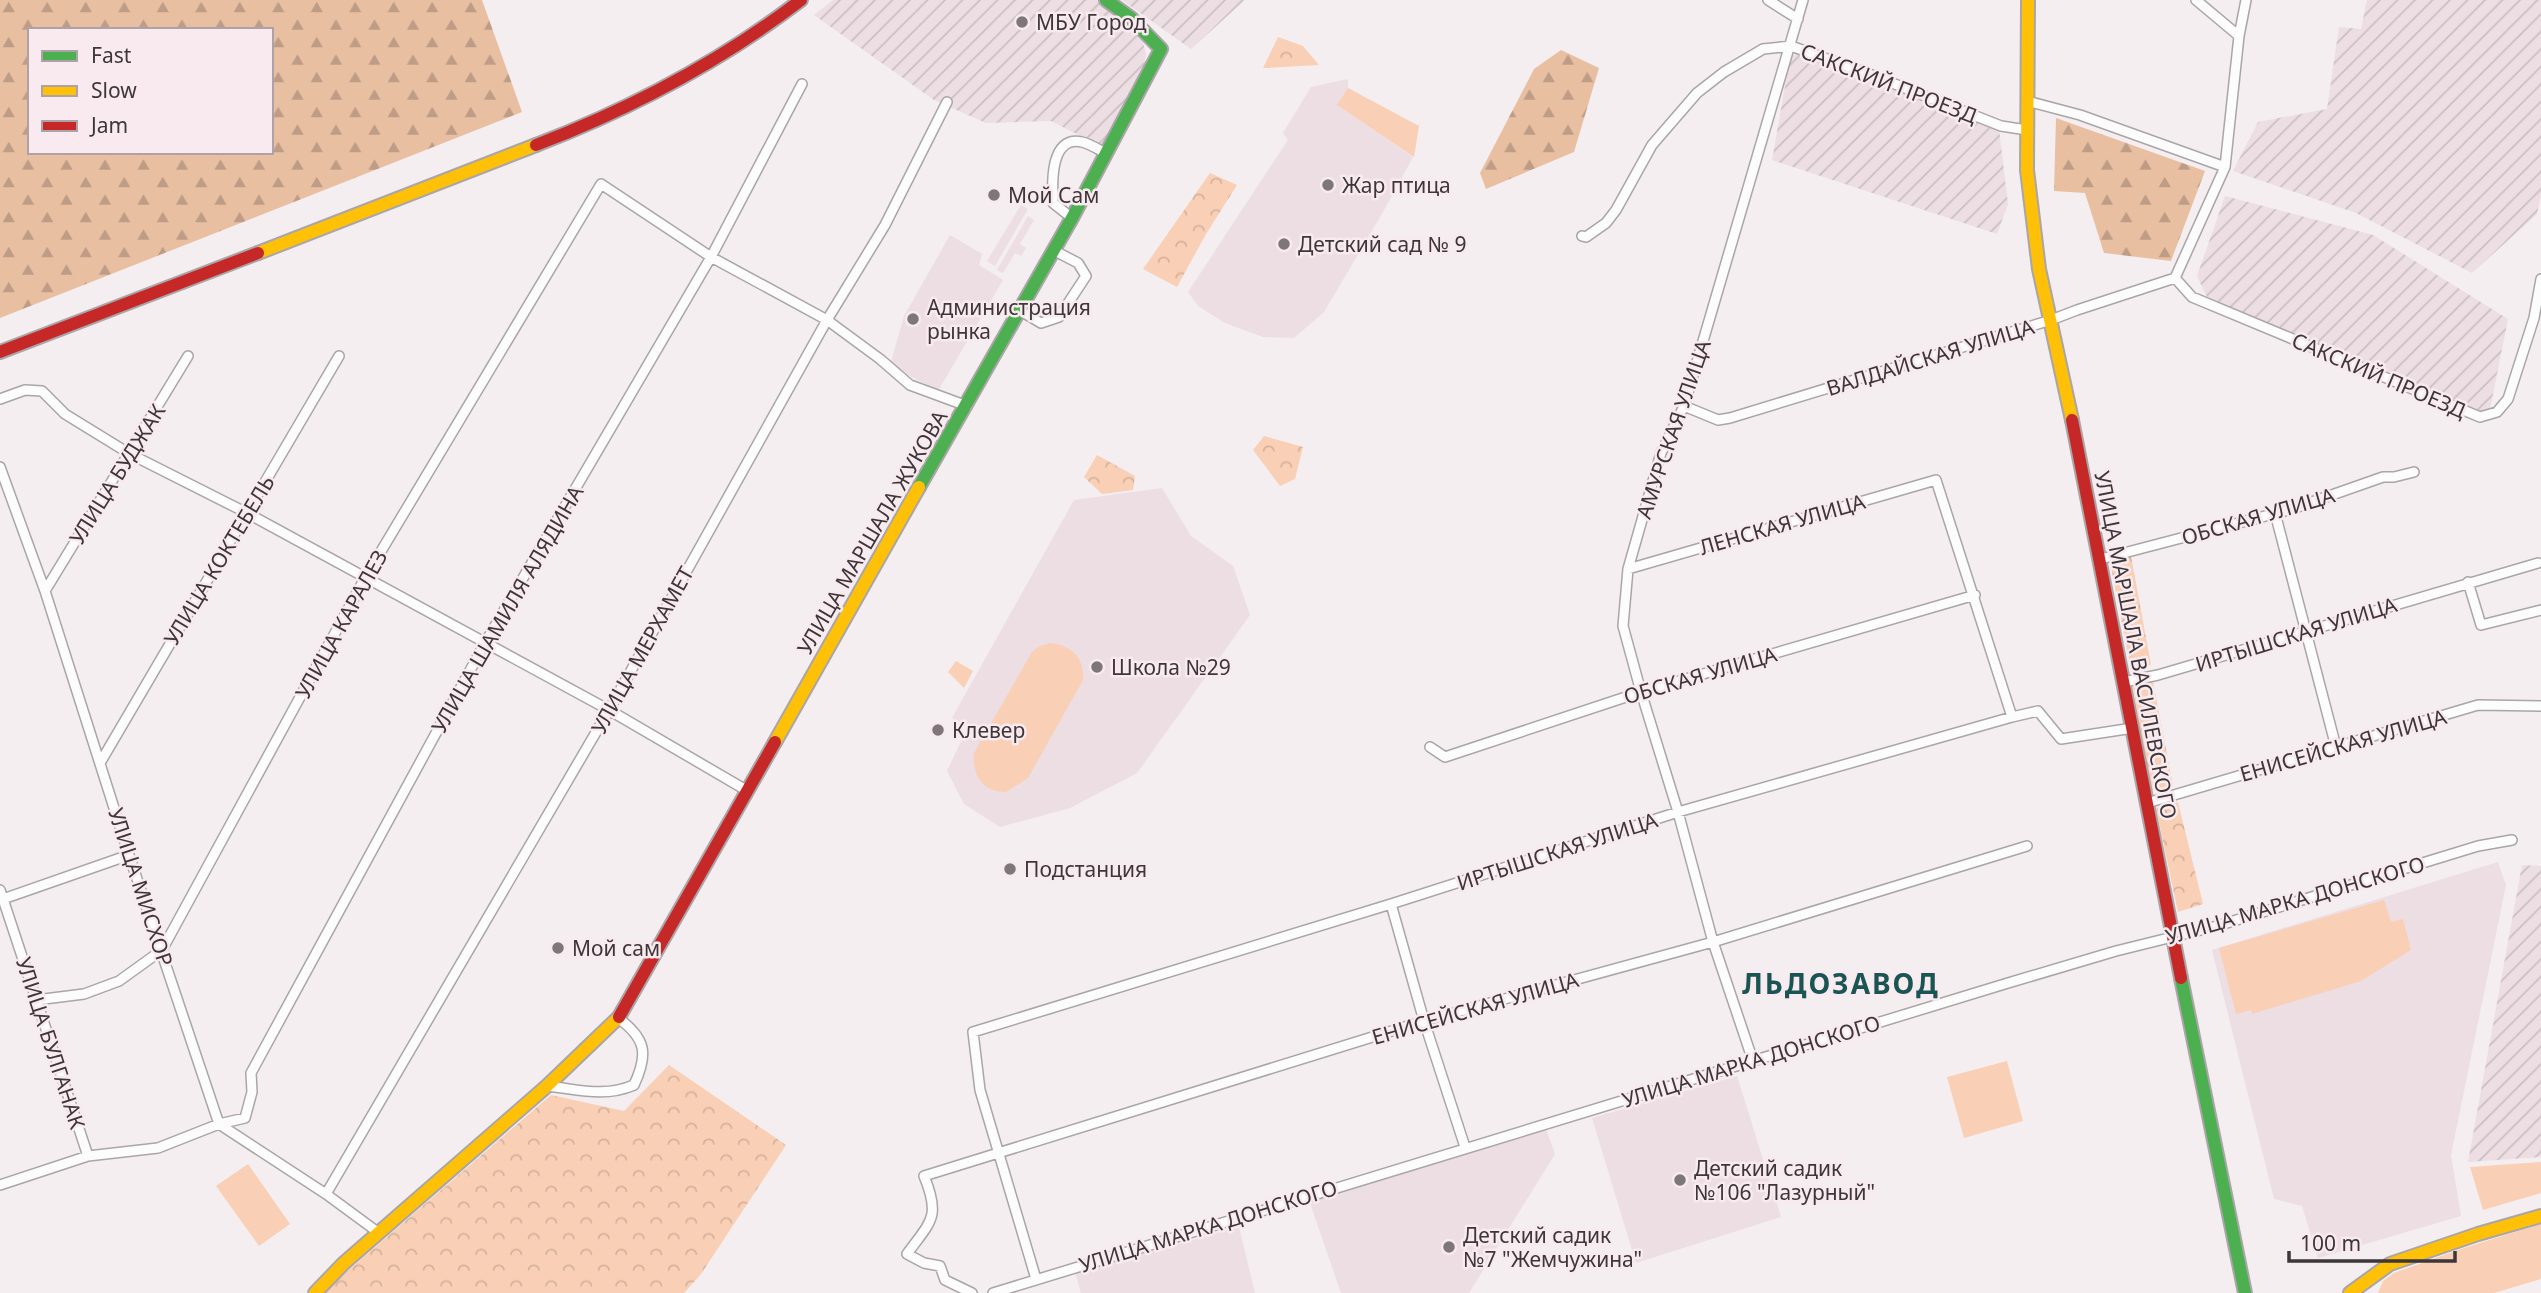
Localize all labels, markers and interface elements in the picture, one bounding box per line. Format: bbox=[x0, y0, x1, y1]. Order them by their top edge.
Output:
place label: МБУ Город bbox=[1036, 8, 1147, 36]
marker: МБУ Город bbox=[1014, 14, 1030, 30]
legend bbox=[28, 28, 273, 154]
street label: САКСКИЙ ПРОЕЗД bbox=[1797, 37, 1982, 130]
text: Fast bbox=[91, 41, 132, 69]
text: Slow bbox=[91, 76, 137, 104]
text: Jam bbox=[89, 111, 128, 139]
place label: Жар птица bbox=[1342, 171, 1451, 199]
marker: Жар птица bbox=[1320, 177, 1336, 193]
place label: Мой Сам bbox=[1008, 181, 1099, 209]
marker: Мой Сам bbox=[986, 187, 1002, 203]
place label: Детский сад № 9 bbox=[1298, 230, 1466, 258]
marker: Детский сад № 9 bbox=[1276, 236, 1292, 252]
place label: Администрация рынка bbox=[927, 293, 1091, 345]
marker: Администрация рынка bbox=[905, 311, 921, 327]
street label: ВАЛДАЙСКАЯ УЛИЦА bbox=[1823, 312, 2038, 402]
street label: САКСКИЙ ПРОЕЗД bbox=[2288, 326, 2471, 425]
street label: АМУРСКАЯ УЛИЦА bbox=[1629, 335, 1717, 522]
street label: УЛИЦА БУДЖАК bbox=[63, 399, 171, 549]
street label: УЛИЦА МАРШАЛА ЖУКОВА bbox=[791, 404, 954, 659]
street label: УЛИЦА МАРШАЛА ВАСИЛЕВСКОГО bbox=[2088, 469, 2184, 821]
street label: УЛИЦА КОКТЕБЕЛЬ bbox=[157, 470, 281, 650]
street label: УЛИЦА ШАМИЛЯ АЛЯДИНА bbox=[425, 480, 590, 738]
street label: ОБСКАЯ УЛИЦА bbox=[2178, 481, 2338, 551]
street label: ЛЕНСКАЯ УЛИЦА bbox=[1696, 487, 1869, 561]
street label: УЛИЦА КАРАЛЕЗ bbox=[289, 545, 393, 703]
street label: УЛИЦА МЕРХАМЕТ bbox=[584, 561, 700, 739]
street label: ИРТЫШСКАЯ УЛИЦА bbox=[2192, 590, 2401, 678]
street label: ОБСКАЯ УЛИЦА bbox=[1620, 640, 1780, 710]
place label: Школа №29 bbox=[1111, 653, 1231, 681]
marker: Школа №29 bbox=[1089, 659, 1105, 675]
street label: ЕНИСЕЙСКАЯ УЛИЦА bbox=[2237, 702, 2450, 788]
place label: Клевер bbox=[952, 716, 1025, 744]
marker: Клевер bbox=[930, 722, 946, 738]
street label: УЛИЦА МИСХОР bbox=[102, 804, 180, 970]
street label: ИРТЫШСКАЯ УЛИЦА bbox=[1453, 805, 1661, 897]
street label: УЛИЦА МАРКА ДОНСКОГО bbox=[2162, 850, 2428, 950]
place label: Подстанция bbox=[1024, 855, 1147, 883]
marker: Подстанция bbox=[1002, 861, 1018, 877]
place label: Мой сам bbox=[572, 934, 660, 962]
marker: Мой сам bbox=[550, 940, 566, 956]
street label: УЛИЦА БУЛГАНАК bbox=[10, 953, 92, 1133]
district label: ЛЬДОЗАВОД bbox=[1742, 964, 1940, 1002]
street label: ЕНИСЕЙСКАЯ УЛИЦА bbox=[1369, 965, 1582, 1051]
street label: УЛИЦА МАРКА ДОНСКОГО bbox=[1619, 1008, 1883, 1114]
place label: Детский садик №106 "Лазурный" bbox=[1694, 1154, 1875, 1206]
marker: Детский садик №106 "Лазурный" bbox=[1672, 1172, 1688, 1188]
street label: УЛИЦА МАРКА ДОНСКОГО bbox=[1076, 1173, 1340, 1279]
scale bar bbox=[2289, 1220, 2455, 1264]
place label: Детский садик №7 "Жемчужина" bbox=[1463, 1221, 1642, 1273]
text: 100 m bbox=[2300, 1229, 2361, 1257]
marker: Детский садик №7 "Жемчужина" bbox=[1441, 1239, 1457, 1255]

